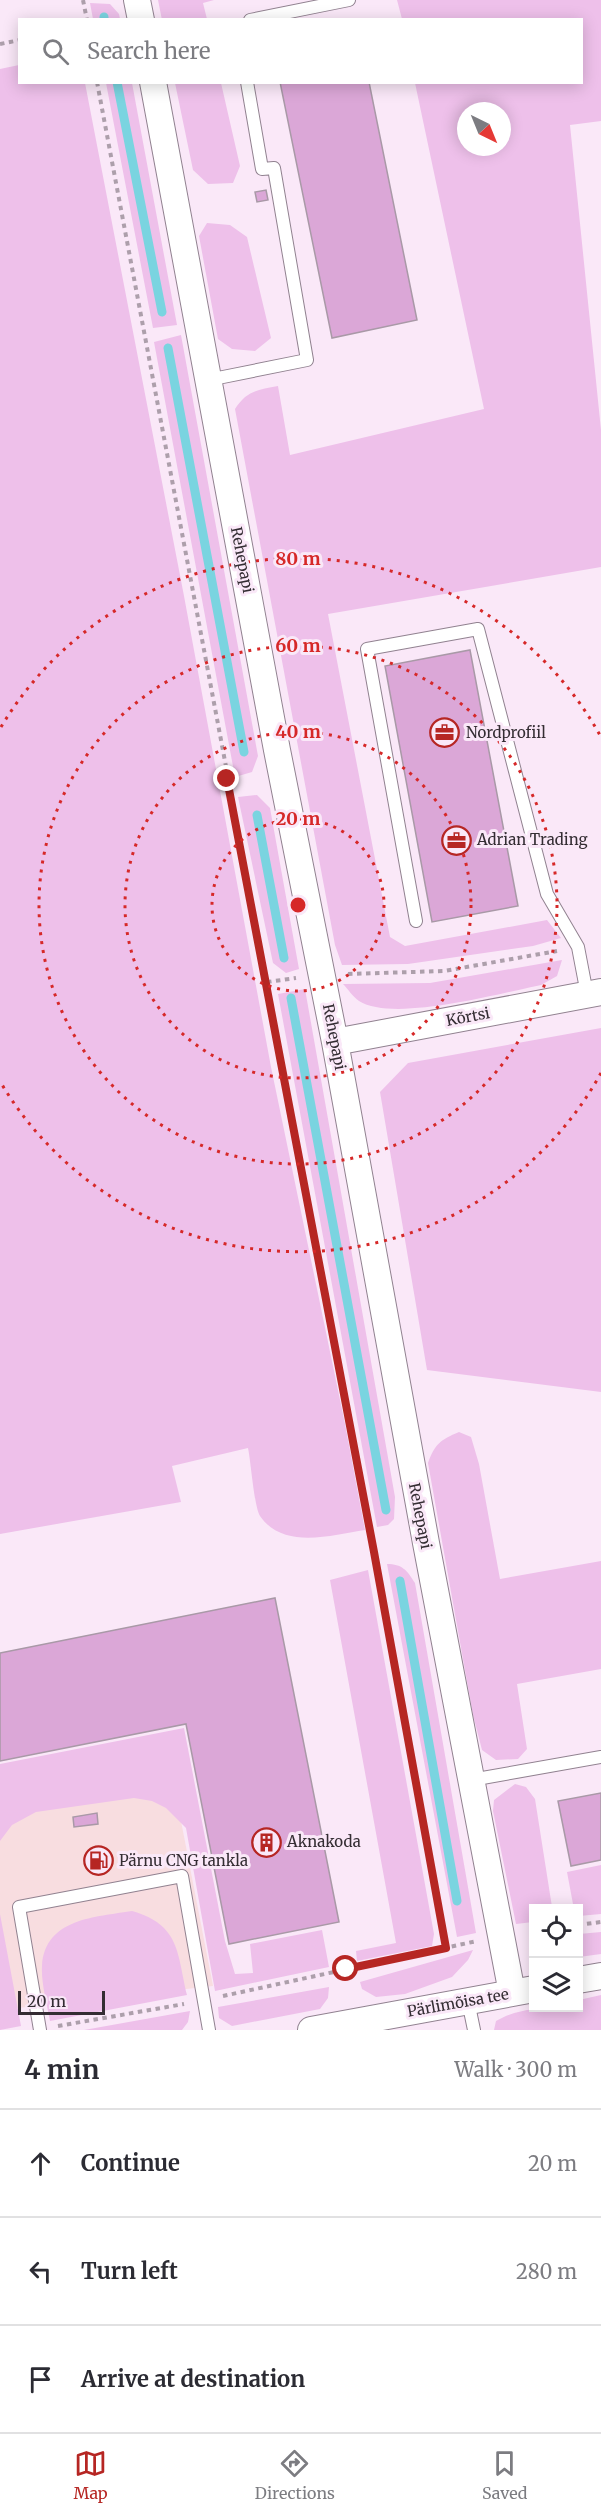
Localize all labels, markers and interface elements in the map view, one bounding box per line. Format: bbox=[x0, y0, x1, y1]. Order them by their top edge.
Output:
search box bbox=[18, 18, 583, 84]
icon: search bbox=[39, 35, 72, 68]
text: Search here bbox=[87, 37, 210, 65]
north arrow bbox=[457, 102, 511, 156]
street label: Rehepapi bbox=[227, 525, 258, 595]
text: 80 m bbox=[275, 547, 321, 570]
text: 60 m bbox=[275, 634, 321, 657]
office icon: Nordprofiil bbox=[429, 717, 461, 749]
text: 40 m bbox=[275, 720, 321, 743]
place label: Nordprofiil bbox=[466, 723, 546, 742]
route end bbox=[213, 765, 239, 791]
text: 20 m bbox=[276, 807, 320, 830]
office icon: Adrian Trading bbox=[440, 824, 472, 856]
place label: Adrian Trading bbox=[476, 830, 588, 849]
centre of rings bbox=[288, 895, 308, 915]
street label: Rehepapi bbox=[319, 1002, 350, 1072]
street label: Kõrtsi bbox=[445, 1003, 491, 1030]
street label: Rehepapi bbox=[405, 1481, 436, 1551]
building icon: Aknakoda bbox=[250, 1826, 282, 1858]
place label: Aknakoda bbox=[286, 1832, 361, 1851]
fuel station icon: Pärnu CNG tankla bbox=[82, 1845, 114, 1877]
place label: Pärnu CNG tankla bbox=[119, 1851, 248, 1870]
map controls bbox=[529, 1904, 583, 2012]
button: locate bbox=[529, 1904, 583, 1958]
route start bbox=[332, 1955, 358, 1981]
button: layers bbox=[529, 1958, 583, 2012]
street label: Pärlimõisa tee bbox=[406, 1984, 510, 2021]
scale bar bbox=[18, 1988, 105, 2016]
text: 20 m bbox=[27, 1991, 66, 2011]
text: 4 min bbox=[24, 2053, 99, 2086]
text: Walk · 300 m bbox=[455, 2057, 577, 2082]
icon: ahead bbox=[24, 2147, 57, 2180]
text: Continue bbox=[81, 2149, 180, 2177]
text: 20 m bbox=[528, 2151, 577, 2176]
icon: left bbox=[24, 2255, 57, 2288]
text: Turn left bbox=[81, 2257, 178, 2285]
text: 280 m bbox=[516, 2259, 577, 2284]
icon: arrive bbox=[24, 2363, 57, 2396]
text: Arrive at destination bbox=[81, 2365, 305, 2393]
tab: Map bbox=[74, 2447, 108, 2503]
tab: Directions bbox=[255, 2447, 335, 2503]
tab: Saved bbox=[482, 2447, 527, 2503]

